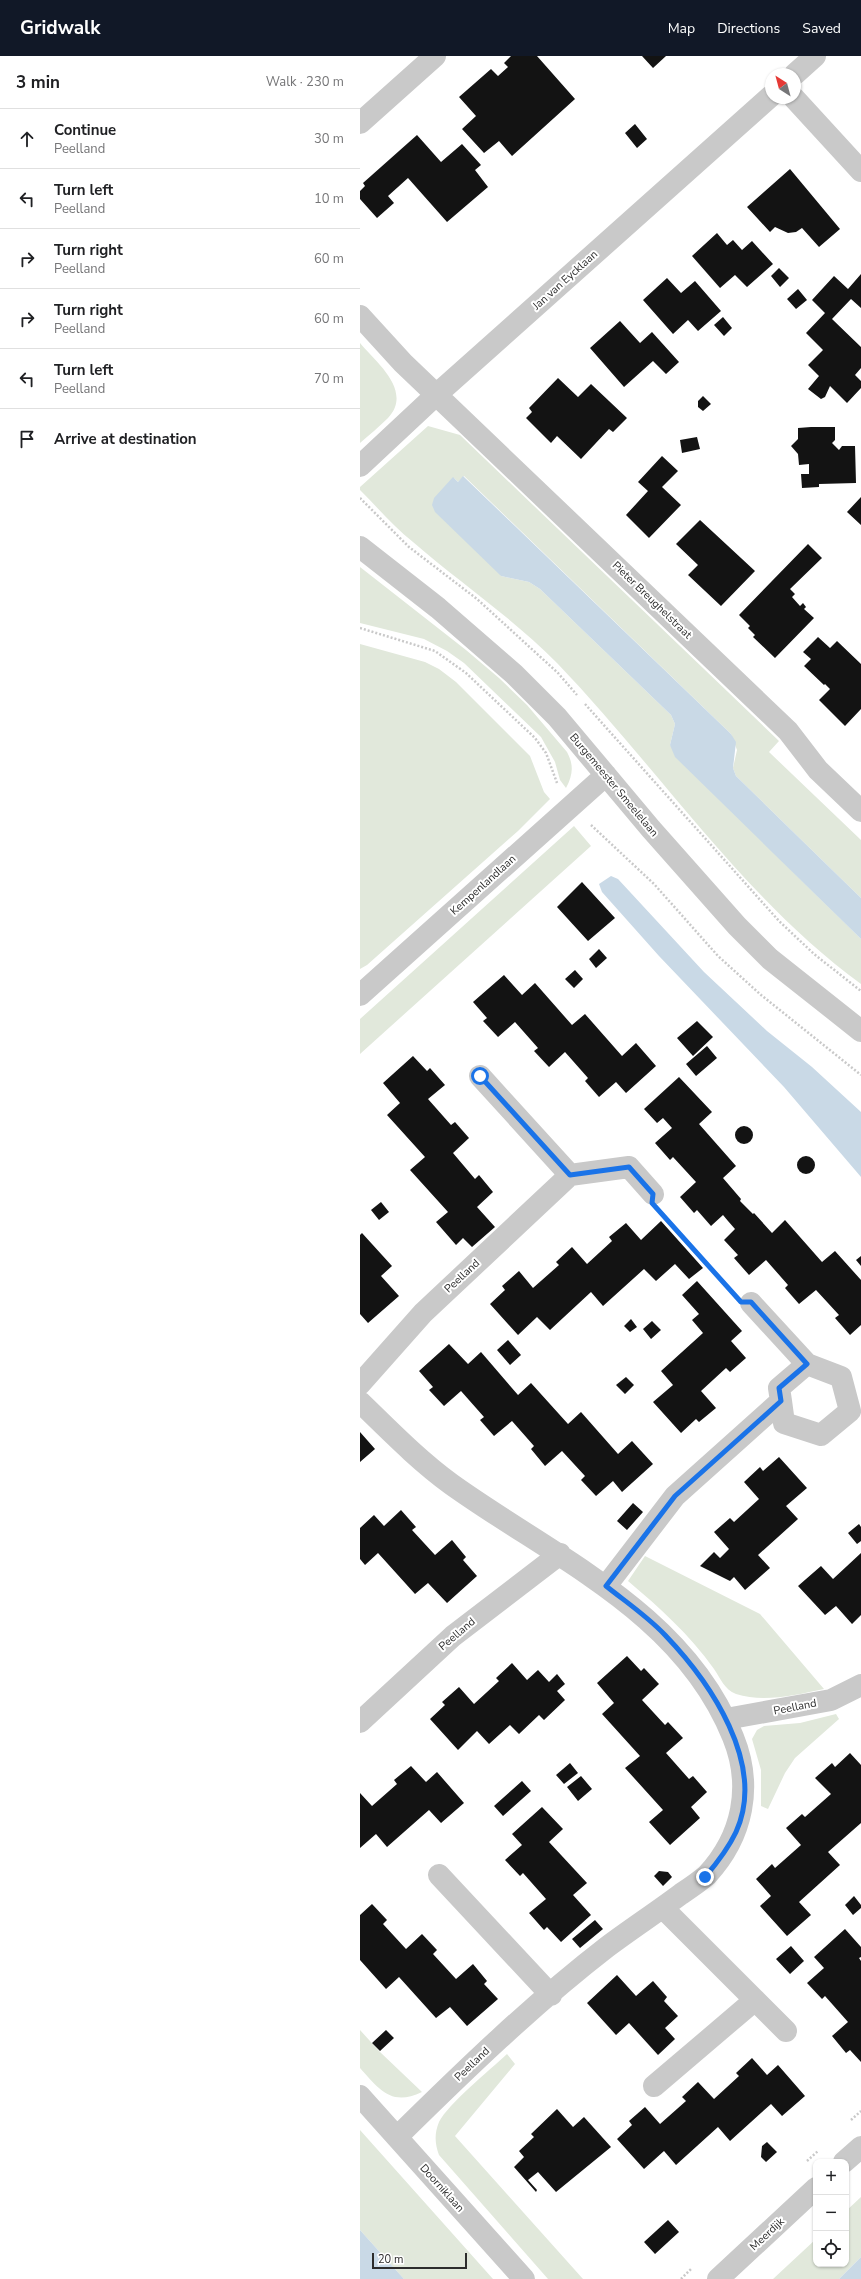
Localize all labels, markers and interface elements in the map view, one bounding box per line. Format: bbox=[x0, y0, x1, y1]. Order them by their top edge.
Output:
text: Gridwalk bbox=[20, 15, 100, 41]
text: Map bbox=[668, 19, 695, 38]
text: Directions bbox=[717, 19, 780, 38]
text: Saved bbox=[802, 19, 841, 38]
north arrow bbox=[765, 68, 801, 104]
text: 3 min bbox=[16, 71, 60, 94]
text: Walk · 230 m bbox=[266, 73, 344, 91]
text: Continue bbox=[54, 120, 116, 140]
icon: ahead bbox=[16, 128, 38, 150]
text: 30 m bbox=[314, 130, 344, 148]
text: Peelland bbox=[54, 140, 105, 158]
text: Turn left bbox=[54, 180, 113, 200]
icon: left bbox=[16, 188, 38, 210]
text: 10 m bbox=[314, 190, 344, 208]
text: Peelland bbox=[54, 200, 105, 218]
text: Turn right bbox=[54, 240, 123, 260]
street label: Jan van Eycklaan bbox=[529, 247, 601, 314]
icon: right bbox=[16, 248, 38, 270]
text: 60 m bbox=[314, 250, 344, 268]
text: Peelland bbox=[54, 260, 105, 278]
text: Turn right bbox=[54, 300, 123, 320]
icon: right bbox=[16, 308, 38, 330]
text: 60 m bbox=[314, 310, 344, 328]
text: Peelland bbox=[54, 320, 105, 338]
text: Turn left bbox=[54, 360, 113, 380]
icon: left bbox=[16, 368, 38, 390]
text: 70 m bbox=[314, 370, 344, 388]
text: Peelland bbox=[54, 380, 105, 398]
icon: arrive bbox=[16, 428, 38, 450]
text: Arrive at destination bbox=[54, 429, 197, 449]
street label: Pieter Breughelstraat bbox=[609, 558, 695, 642]
street label: Burgemeester Smeelelaan bbox=[566, 730, 662, 840]
street label: Kempenlandlaan bbox=[447, 852, 519, 918]
route start bbox=[471, 1067, 489, 1085]
street label: Peelland bbox=[441, 1256, 483, 1296]
street label: Peelland bbox=[436, 1614, 478, 1654]
street label: Peelland bbox=[772, 1695, 818, 1719]
route end bbox=[696, 1868, 714, 1886]
street label: Peelland bbox=[451, 2044, 493, 2084]
map controls bbox=[813, 2159, 849, 2267]
button: + bbox=[813, 2159, 849, 2195]
street label: Doorniklaan bbox=[416, 2161, 468, 2215]
button: − bbox=[813, 2195, 849, 2231]
street label: Meerdijk bbox=[747, 2214, 788, 2254]
button: locate bbox=[813, 2231, 849, 2267]
scale bar bbox=[372, 2251, 467, 2270]
text: 20 m bbox=[378, 2252, 403, 2267]

